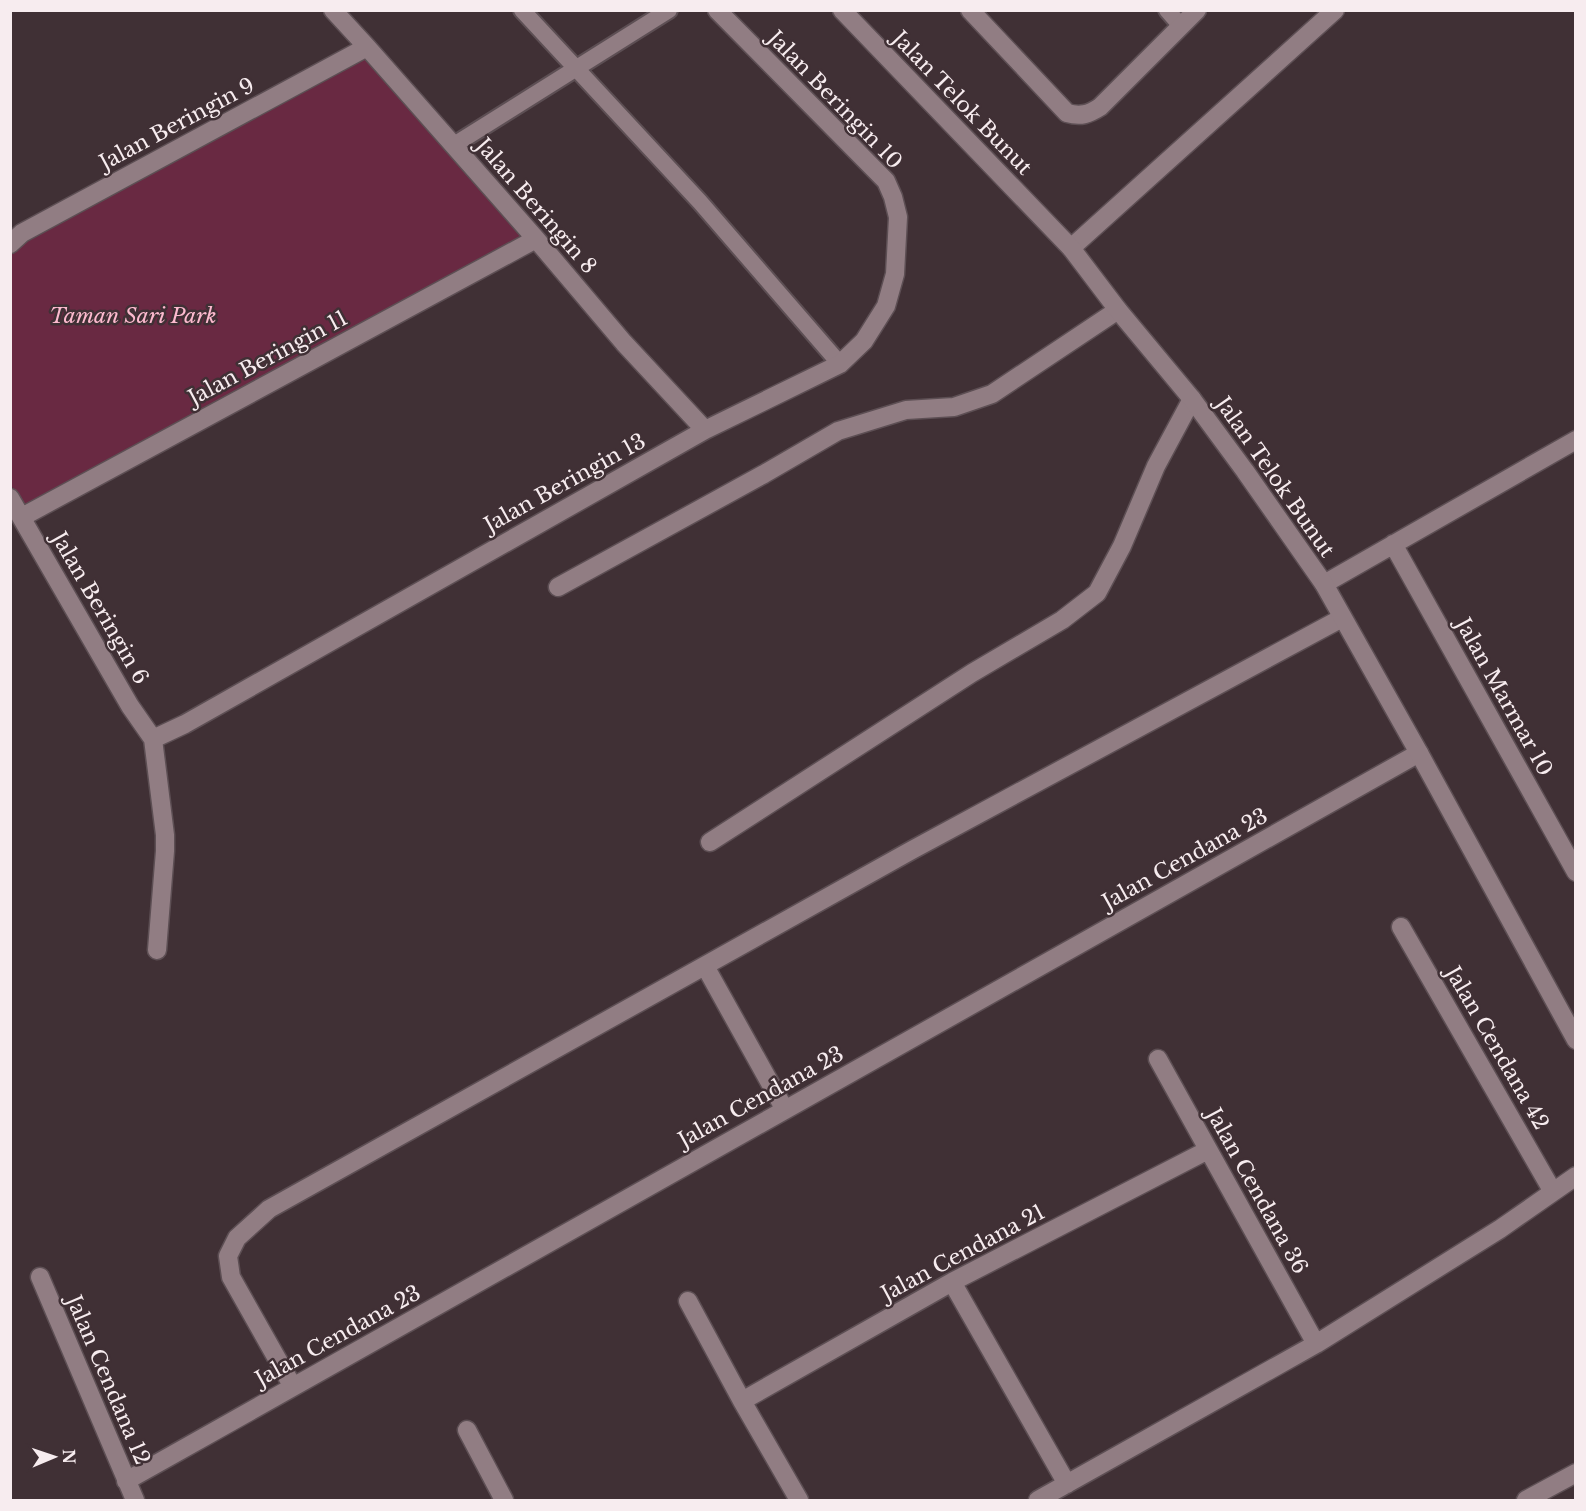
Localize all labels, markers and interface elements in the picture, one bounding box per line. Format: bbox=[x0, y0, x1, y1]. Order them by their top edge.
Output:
street label: Jalan Beringin 10 bbox=[760, 23, 908, 175]
street label: Jalan Telok Bunut bbox=[885, 23, 1037, 180]
street label: Jalan Beringin 9 bbox=[92, 72, 259, 177]
street label: Jalan Beringin 8 bbox=[468, 131, 602, 279]
park label: Taman Sari Park bbox=[49, 303, 217, 329]
street label: Jalan Beringin 11 bbox=[181, 305, 352, 412]
street label: Jalan Telok Bunut bbox=[1208, 389, 1340, 562]
street label: Jalan Beringin 13 bbox=[477, 428, 650, 540]
street label: Jalan Beringin 6 bbox=[44, 525, 154, 689]
street label: Jalan Marmar 10 bbox=[1448, 611, 1558, 781]
street label: Jalan Cendana 23 bbox=[1095, 803, 1272, 917]
street label: Jalan Cendana 42 bbox=[1438, 959, 1554, 1134]
street label: Jalan Cendana 23 bbox=[671, 1041, 848, 1155]
street label: Jalan Cendana 36 bbox=[1199, 1101, 1313, 1278]
street label: Jalan Cendana 21 bbox=[874, 1199, 1049, 1308]
street label: Jalan Cendana 23 bbox=[248, 1280, 425, 1394]
street label: Jalan Cendana 12 bbox=[59, 1289, 155, 1469]
north arrow bbox=[24, 1427, 84, 1487]
text: N bbox=[59, 1449, 79, 1464]

